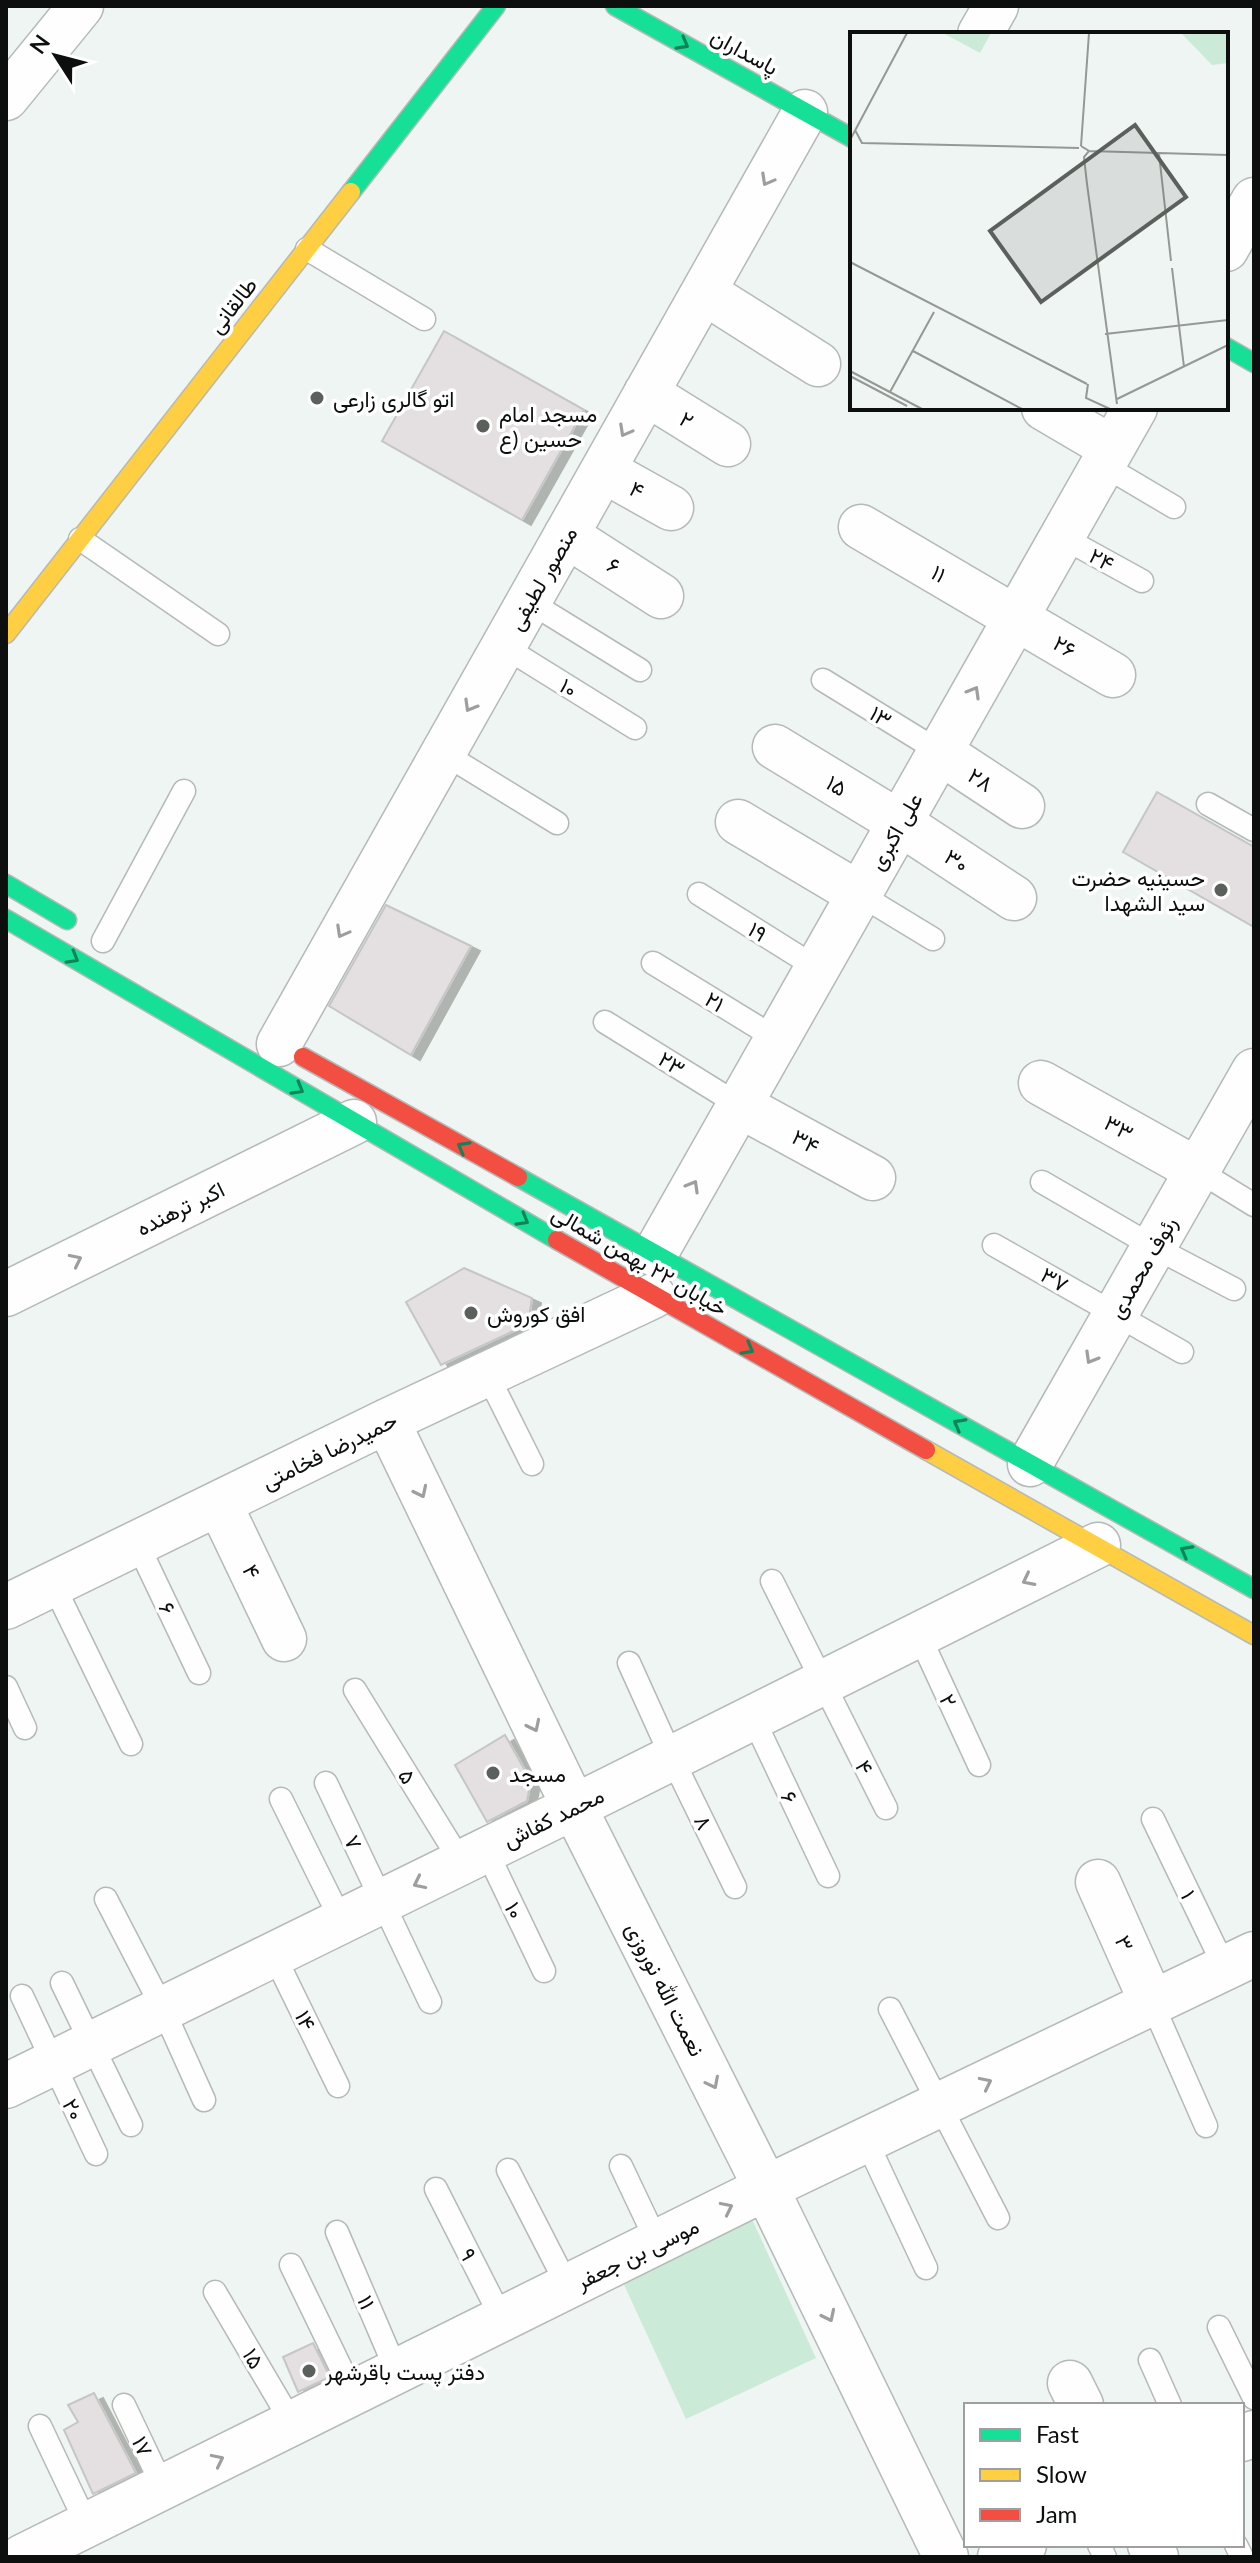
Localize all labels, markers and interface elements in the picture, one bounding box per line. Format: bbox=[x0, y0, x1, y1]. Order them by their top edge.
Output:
north arrow bbox=[16, 16, 96, 96]
street label: پاسداران bbox=[706, 22, 783, 82]
text: N bbox=[24, 29, 55, 59]
inset map bbox=[850, 32, 1228, 410]
one-way arrow bbox=[675, 34, 689, 50]
one-way arrow bbox=[761, 172, 776, 186]
street label: طالقانی bbox=[202, 272, 263, 339]
place label: اتو گالری زارعی bbox=[333, 385, 454, 413]
marker: اتو گالری زارعی bbox=[308, 389, 326, 407]
place label: مسجد امام حسین (ع bbox=[499, 400, 597, 454]
street label: ۲ bbox=[675, 405, 699, 433]
marker: مسجد امام حسین (ع bbox=[474, 417, 492, 435]
one-way arrow bbox=[619, 422, 635, 436]
street label: ۴ bbox=[625, 474, 649, 504]
street label: منصور لطیفی bbox=[501, 521, 583, 635]
street label: ۲۴ bbox=[1085, 541, 1119, 577]
street label: ۶ bbox=[602, 551, 626, 579]
street label: ۱۱ bbox=[927, 558, 951, 588]
street label: ۲۶ bbox=[1049, 629, 1081, 663]
street label: ۱۰ bbox=[555, 671, 583, 703]
one-way arrow bbox=[964, 687, 980, 701]
one-way arrow bbox=[464, 697, 479, 712]
street label: ۱۳ bbox=[865, 699, 897, 733]
street label: ۲۸ bbox=[963, 761, 999, 797]
street label: ۱۵ bbox=[822, 768, 852, 802]
street label: علی اکبری bbox=[862, 787, 929, 875]
street label: ۳۰ bbox=[940, 842, 974, 878]
place label: حسینیه حضرت سید الشهدا bbox=[1072, 864, 1205, 917]
marker: حسینیه حضرت سید الشهدا bbox=[1212, 881, 1230, 899]
street label: ۱۹ bbox=[744, 915, 772, 947]
one-way arrow bbox=[336, 923, 352, 938]
one-way arrow bbox=[65, 948, 79, 964]
street label: ۲۱ bbox=[700, 985, 730, 1017]
street label: ۲۳ bbox=[654, 1045, 690, 1081]
one-way arrow bbox=[289, 1079, 304, 1095]
street label: ۳۳ bbox=[1100, 1108, 1138, 1146]
street label: ۳۴ bbox=[788, 1123, 824, 1159]
one-way arrow bbox=[457, 1141, 472, 1157]
street label: اکبر ترهنده bbox=[131, 1175, 229, 1242]
one-way arrow bbox=[683, 1180, 699, 1195]
street label: خیابان ۲۲ بهمن شمالی bbox=[547, 1199, 732, 1322]
one-way arrow bbox=[514, 1210, 529, 1226]
street label: رئوف محمدی bbox=[1102, 1211, 1183, 1324]
one-way arrow bbox=[67, 1254, 82, 1269]
street label: ۳۷ bbox=[1036, 1260, 1074, 1298]
place label: افق کوروش bbox=[487, 1300, 585, 1328]
marker: افق کوروش bbox=[462, 1304, 480, 1322]
one-way arrow bbox=[740, 1339, 754, 1355]
one-way arrow bbox=[1085, 1349, 1101, 1364]
street label: حمیدرضا فخامتی bbox=[257, 1406, 402, 1495]
one-way arrow bbox=[953, 1418, 968, 1434]
one-way arrow bbox=[411, 1483, 427, 1498]
one-way arrow bbox=[1180, 1545, 1195, 1561]
street label: ۴ bbox=[237, 1560, 267, 1582]
one-way arrow bbox=[1022, 1570, 1037, 1586]
street label: ۶ bbox=[153, 1597, 183, 1619]
street label: ۲ bbox=[934, 1689, 964, 1711]
one-way arrow bbox=[524, 1717, 540, 1732]
street label: ۴ bbox=[850, 1755, 880, 1779]
place label: مسجد bbox=[509, 1760, 566, 1787]
street label: ۵ bbox=[393, 1763, 423, 1789]
marker: مسجد bbox=[484, 1764, 502, 1782]
street label: محمد کفاش bbox=[498, 1781, 608, 1854]
street label: ۶ bbox=[775, 1786, 805, 1808]
street label: ۸ bbox=[689, 1810, 719, 1834]
street label: ۷ bbox=[339, 1830, 369, 1854]
one-way arrow bbox=[413, 1873, 428, 1889]
street label: ۱ bbox=[1175, 1885, 1203, 1903]
street label: ۱۰ bbox=[499, 1897, 531, 1923]
street label: نعمت الله نوروزی bbox=[620, 1917, 711, 2061]
street label: ۳ bbox=[1110, 1931, 1140, 1955]
street label: ۱۴ bbox=[290, 2006, 322, 2034]
one-way arrow bbox=[703, 2075, 719, 2090]
one-way arrow bbox=[978, 2077, 992, 2093]
street label: ۲۰ bbox=[57, 2094, 91, 2124]
one-way arrow bbox=[718, 2202, 733, 2218]
street label: موسی بن جعفر bbox=[570, 2212, 703, 2296]
street label: ۹ bbox=[455, 2243, 483, 2265]
street label: ۱۱ bbox=[352, 2291, 382, 2313]
one-way arrow bbox=[819, 2308, 834, 2323]
street label: ۱۵ bbox=[237, 2343, 271, 2373]
place label: دفتر پست باقرشهر bbox=[324, 2358, 485, 2387]
marker: دفتر پست باقرشهر bbox=[300, 2362, 318, 2380]
legend bbox=[964, 2403, 1244, 2547]
text: Fast bbox=[1036, 2419, 1079, 2448]
street label: ۱۷ bbox=[127, 2431, 159, 2461]
one-way arrow bbox=[209, 2455, 224, 2470]
text: Slow bbox=[1036, 2459, 1087, 2488]
text: Jam bbox=[1036, 2499, 1077, 2528]

